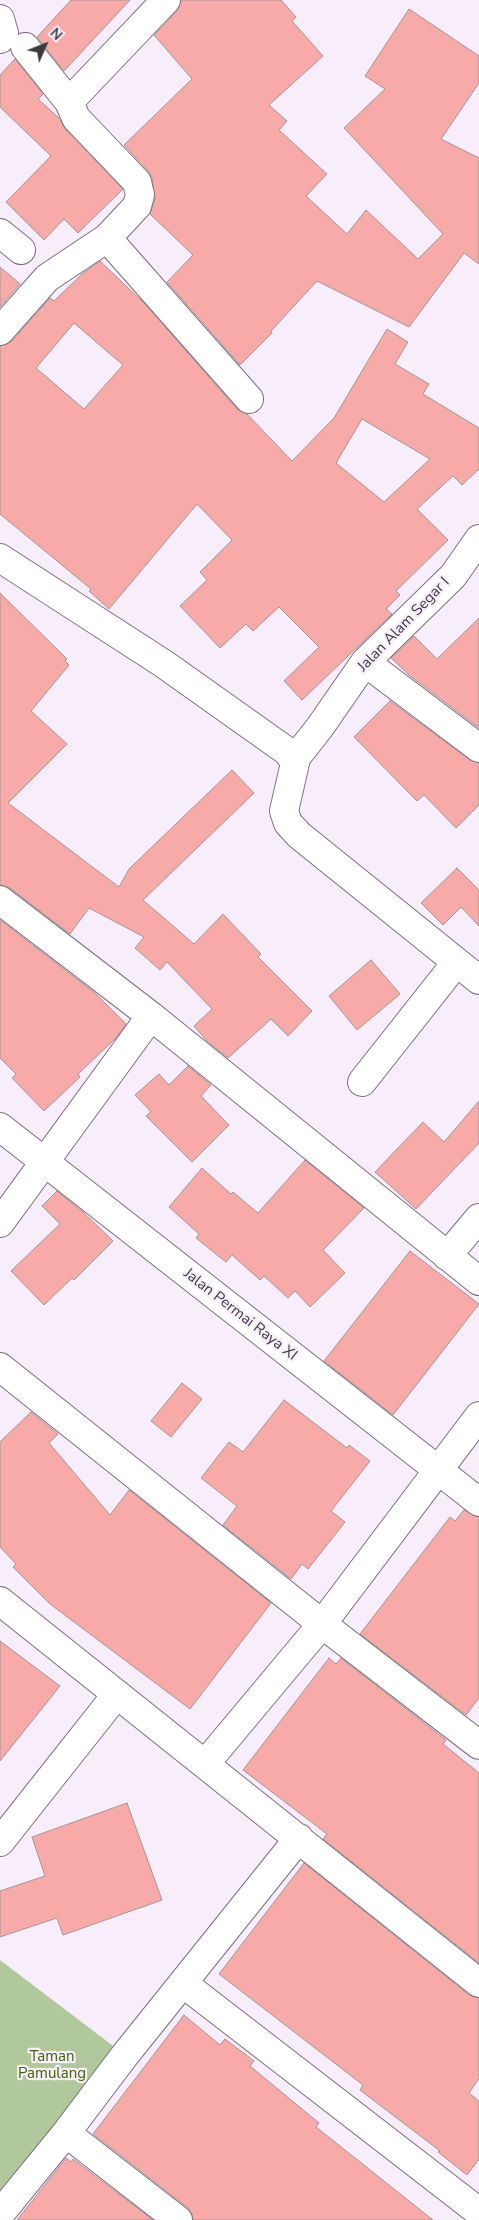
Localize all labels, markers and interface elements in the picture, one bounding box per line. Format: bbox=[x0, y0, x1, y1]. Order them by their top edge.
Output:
north arrow bbox=[20, 20, 70, 70]
text: N bbox=[46, 24, 67, 45]
street label: Jalan Alam Segar I bbox=[354, 574, 454, 676]
street label: Jalan Permai Raya XI bbox=[180, 1265, 300, 1365]
park label: Taman Pamulang bbox=[18, 2048, 86, 2083]

